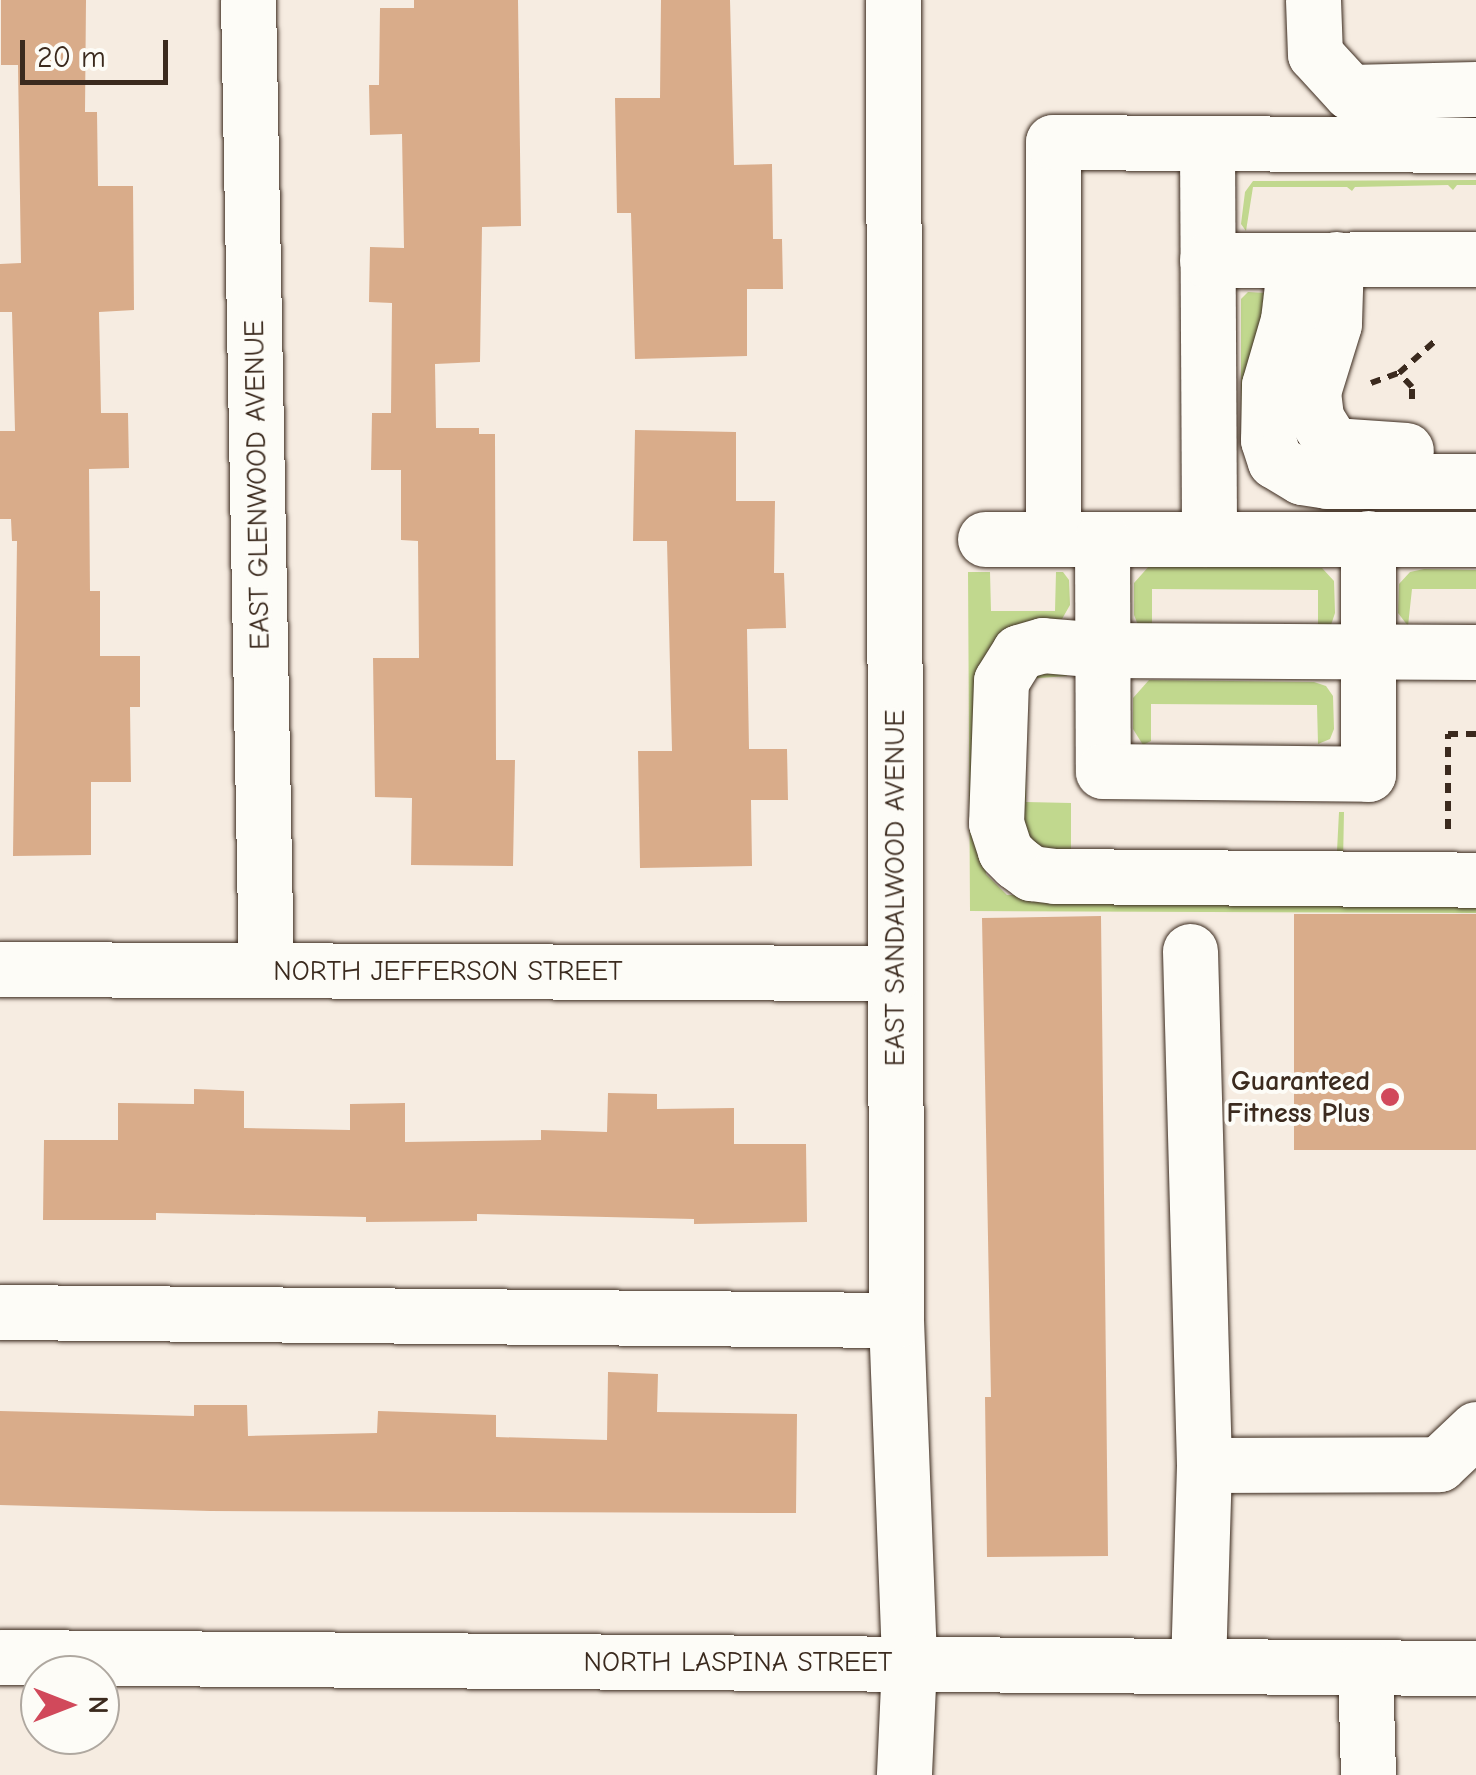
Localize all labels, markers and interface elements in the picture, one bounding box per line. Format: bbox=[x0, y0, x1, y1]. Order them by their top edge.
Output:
scale bar bbox=[25, 20, 172, 82]
text: 20 m bbox=[37, 40, 106, 75]
street label: EAST GLENWOOD AVENUE bbox=[237, 320, 277, 650]
street label: EAST SANDALWOOD AVENUE bbox=[878, 710, 912, 1066]
street label: NORTH JEFFERSON STREET bbox=[273, 954, 623, 988]
place label: Guaranteed Fitness Plus bbox=[1227, 1064, 1370, 1130]
marker: Guaranteed Fitness Plus bbox=[1379, 1086, 1401, 1108]
street label: NORTH LASPINA STREET bbox=[584, 1645, 892, 1679]
north arrow bbox=[20, 1655, 120, 1755]
text: N bbox=[82, 1696, 114, 1714]

